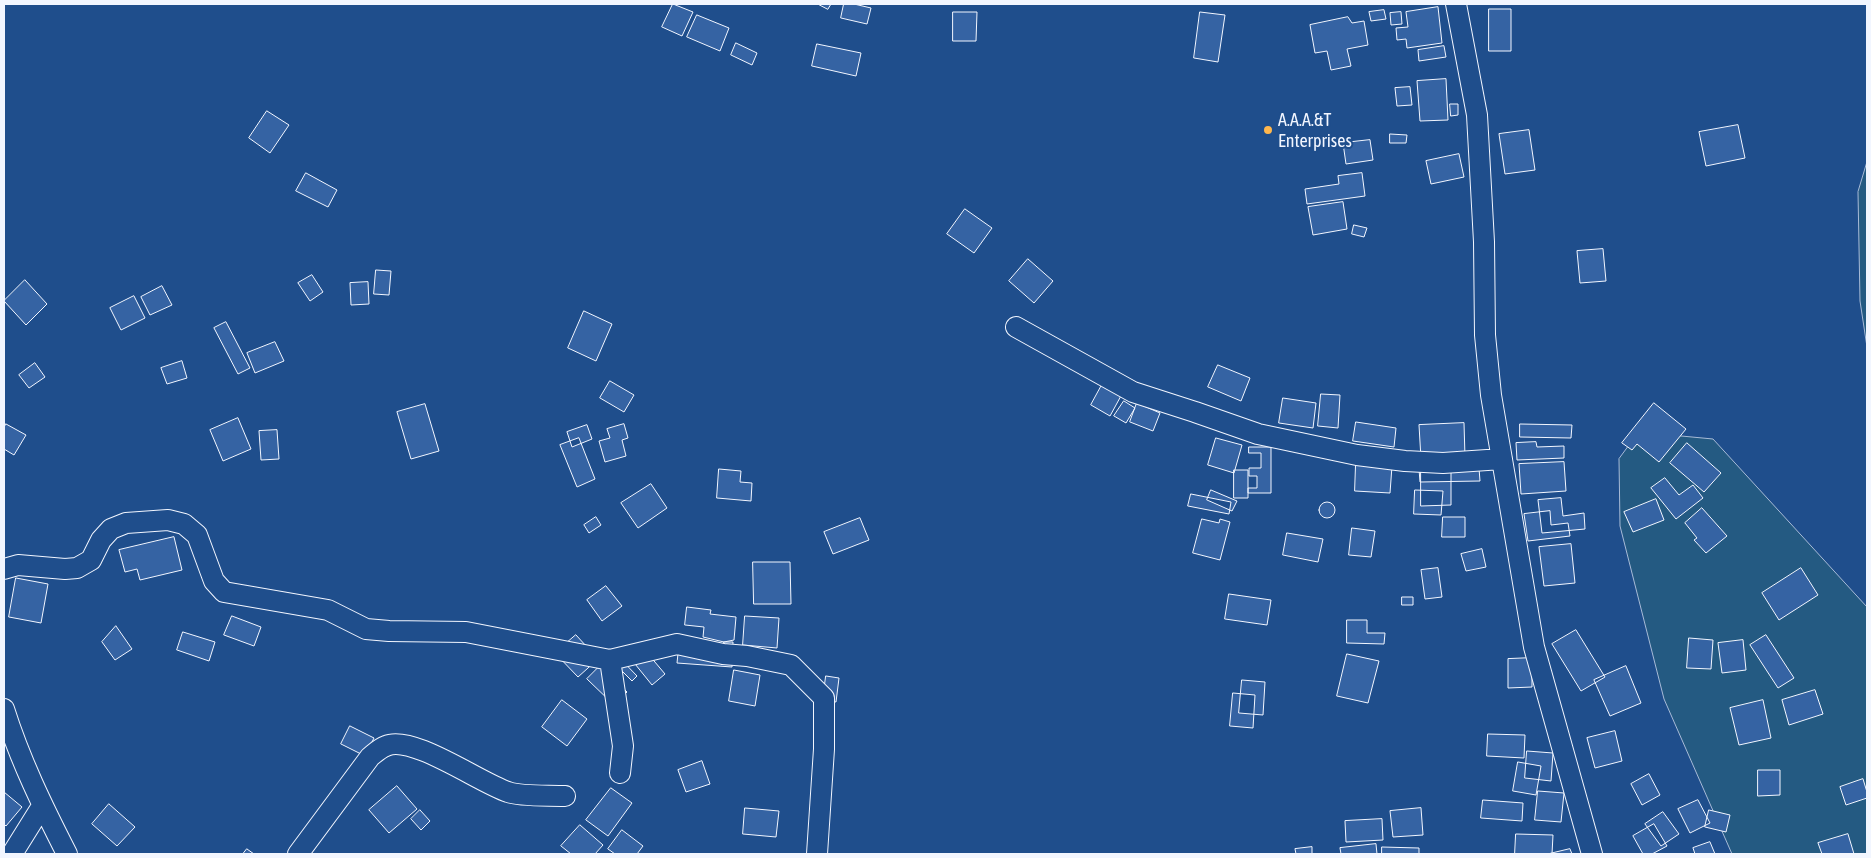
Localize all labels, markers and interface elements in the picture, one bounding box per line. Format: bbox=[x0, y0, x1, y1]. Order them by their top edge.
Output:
place label: A.A.A.&T Enterprises bbox=[1278, 109, 1352, 152]
marker: A.A.A.&T Enterprises bbox=[1262, 124, 1274, 136]

